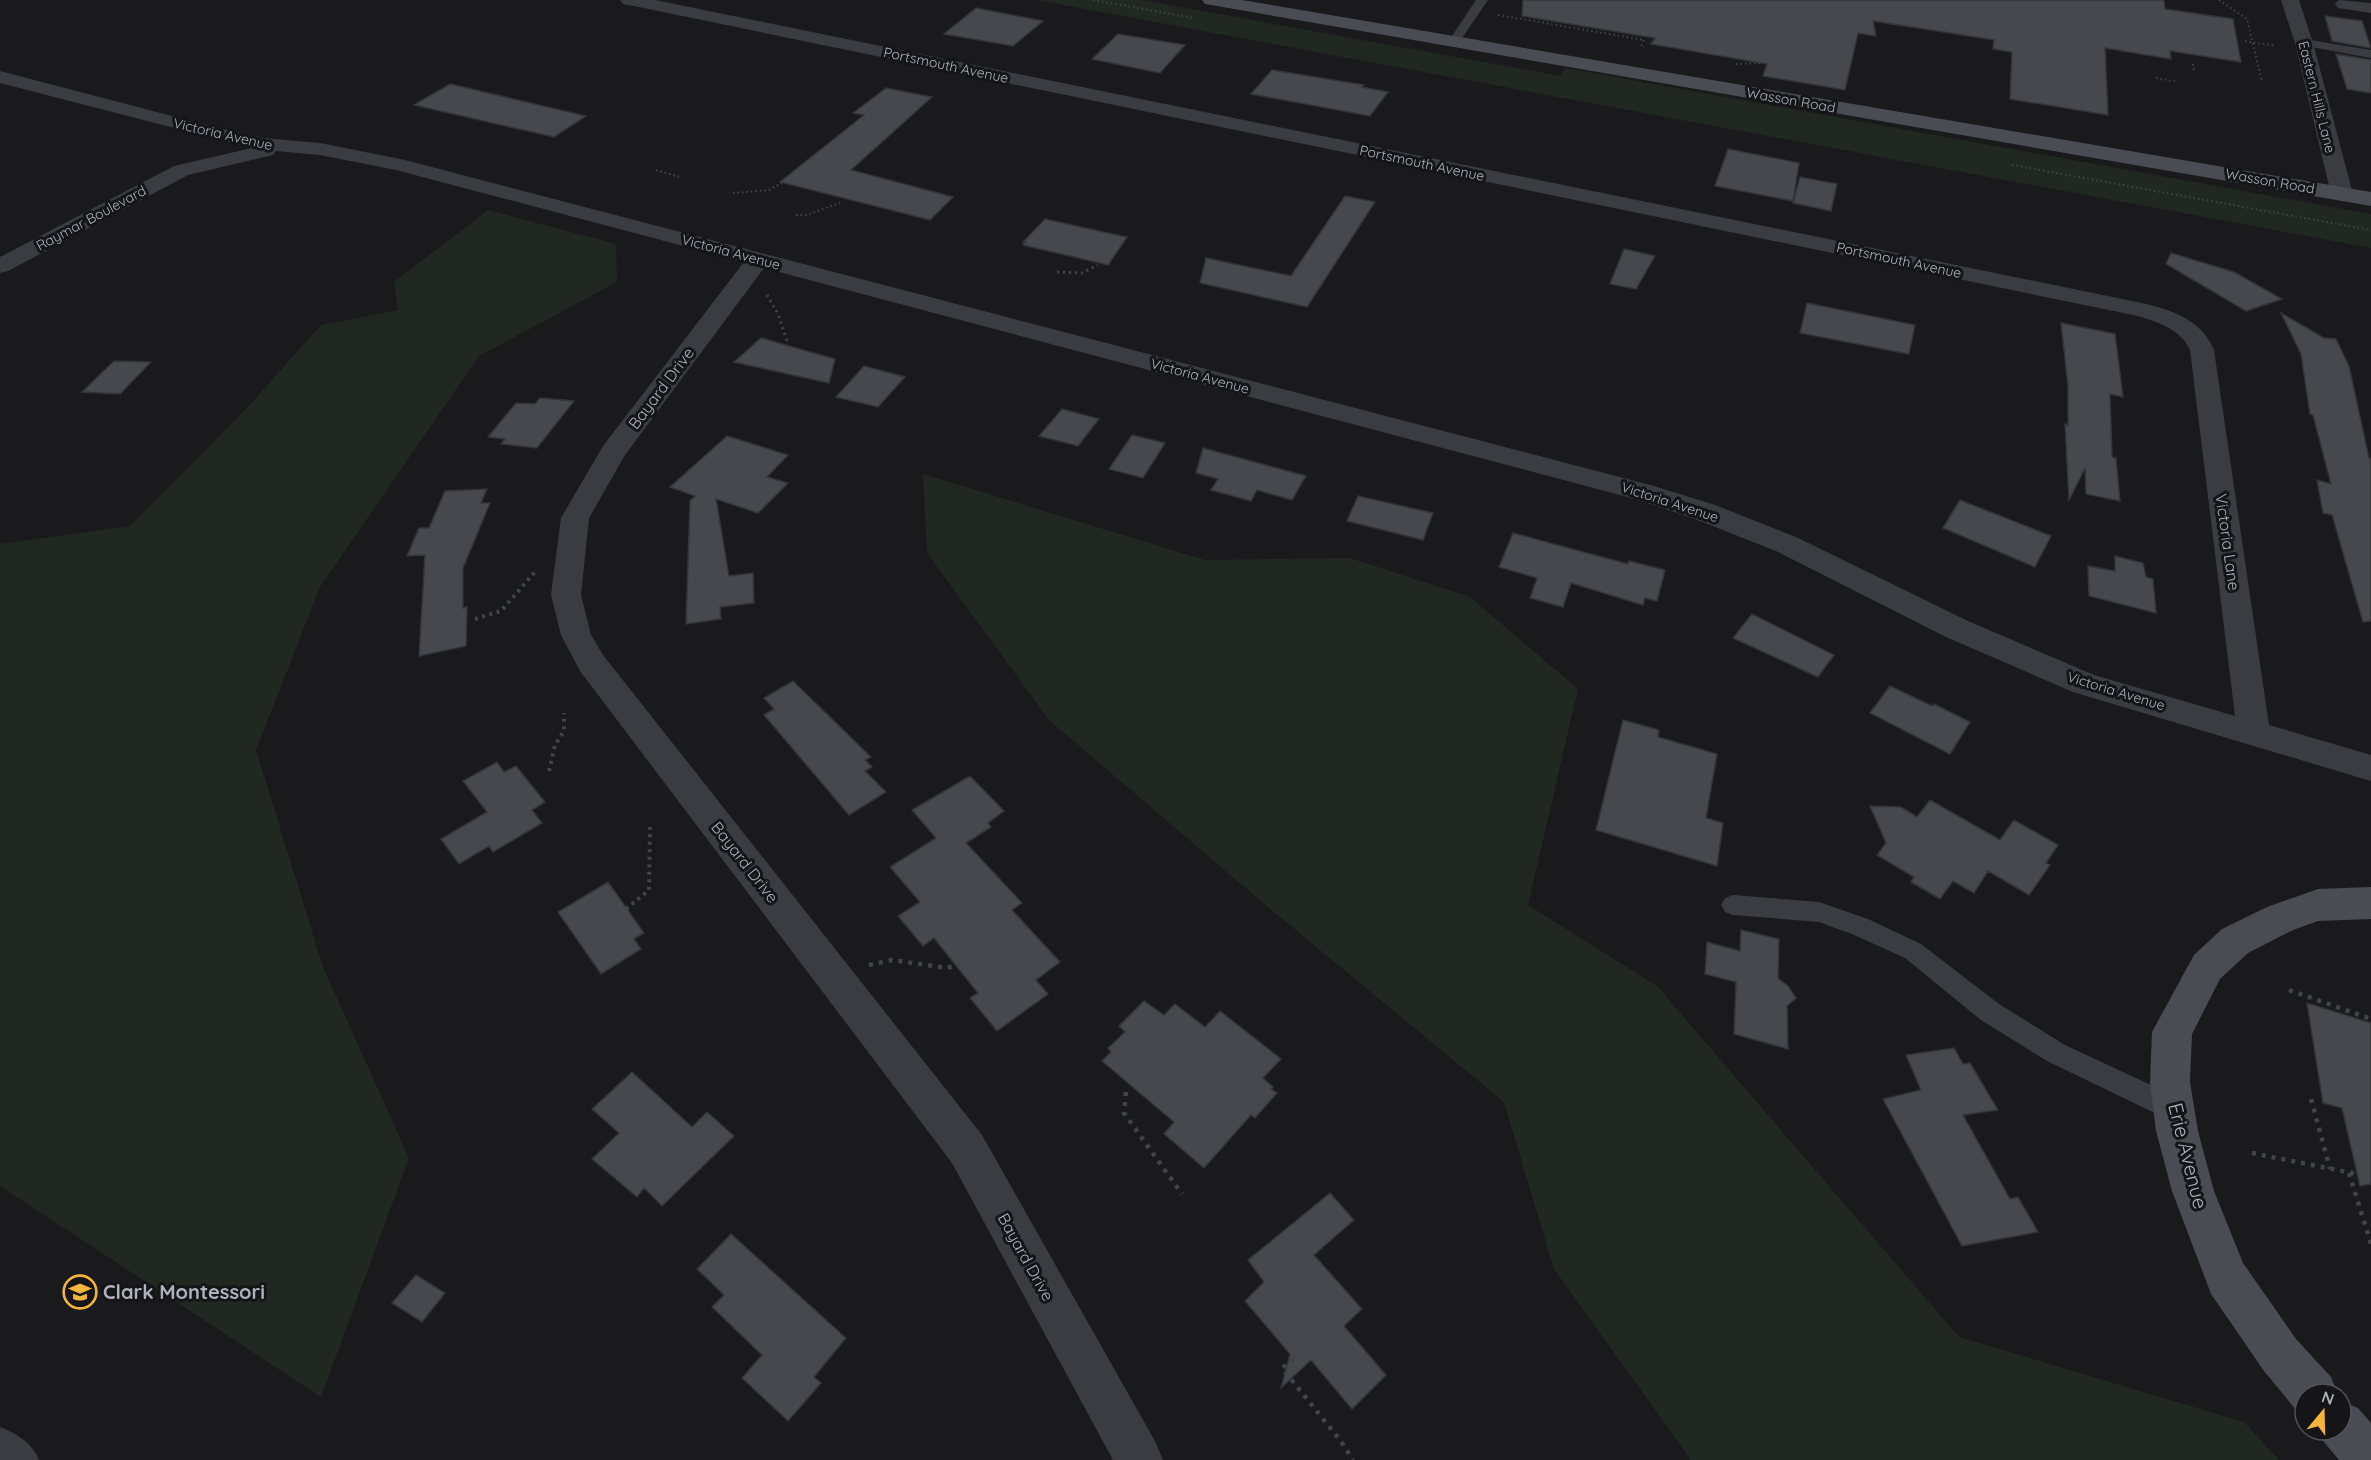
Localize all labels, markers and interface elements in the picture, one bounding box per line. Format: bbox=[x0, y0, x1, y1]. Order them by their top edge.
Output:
street label: Eastern Hills Lane bbox=[2294, 39, 2340, 155]
street label: Portsmouth Avenue bbox=[882, 43, 1010, 87]
street label: Wasson Road bbox=[1745, 83, 1837, 117]
street label: Victoria Avenue bbox=[172, 114, 274, 154]
street label: Portsmouth Avenue bbox=[1358, 141, 1486, 185]
street label: Wasson Road bbox=[2224, 164, 2316, 198]
street label: Raymar Boulevard bbox=[33, 181, 149, 255]
street label: Victoria Avenue bbox=[680, 230, 782, 274]
street label: Portsmouth Avenue bbox=[1835, 238, 1963, 282]
street label: Bayard Drive bbox=[624, 343, 698, 433]
street label: Victoria Avenue bbox=[1149, 354, 1251, 398]
street label: Victoria Avenue bbox=[1619, 478, 1721, 526]
street label: Victoria Lane bbox=[2211, 492, 2245, 592]
street label: Victoria Avenue bbox=[2065, 668, 2167, 714]
street label: Bayard Drive bbox=[707, 818, 783, 906]
street label: Erie Avenue bbox=[2163, 1100, 2214, 1212]
street label: Bayard Drive bbox=[994, 1210, 1058, 1304]
school or university icon: Clark Montessori bbox=[62, 1274, 98, 1310]
place label: Clark Montessori bbox=[103, 1279, 265, 1304]
north arrow bbox=[2293, 1382, 2353, 1442]
text: N bbox=[2319, 1386, 2337, 1409]

